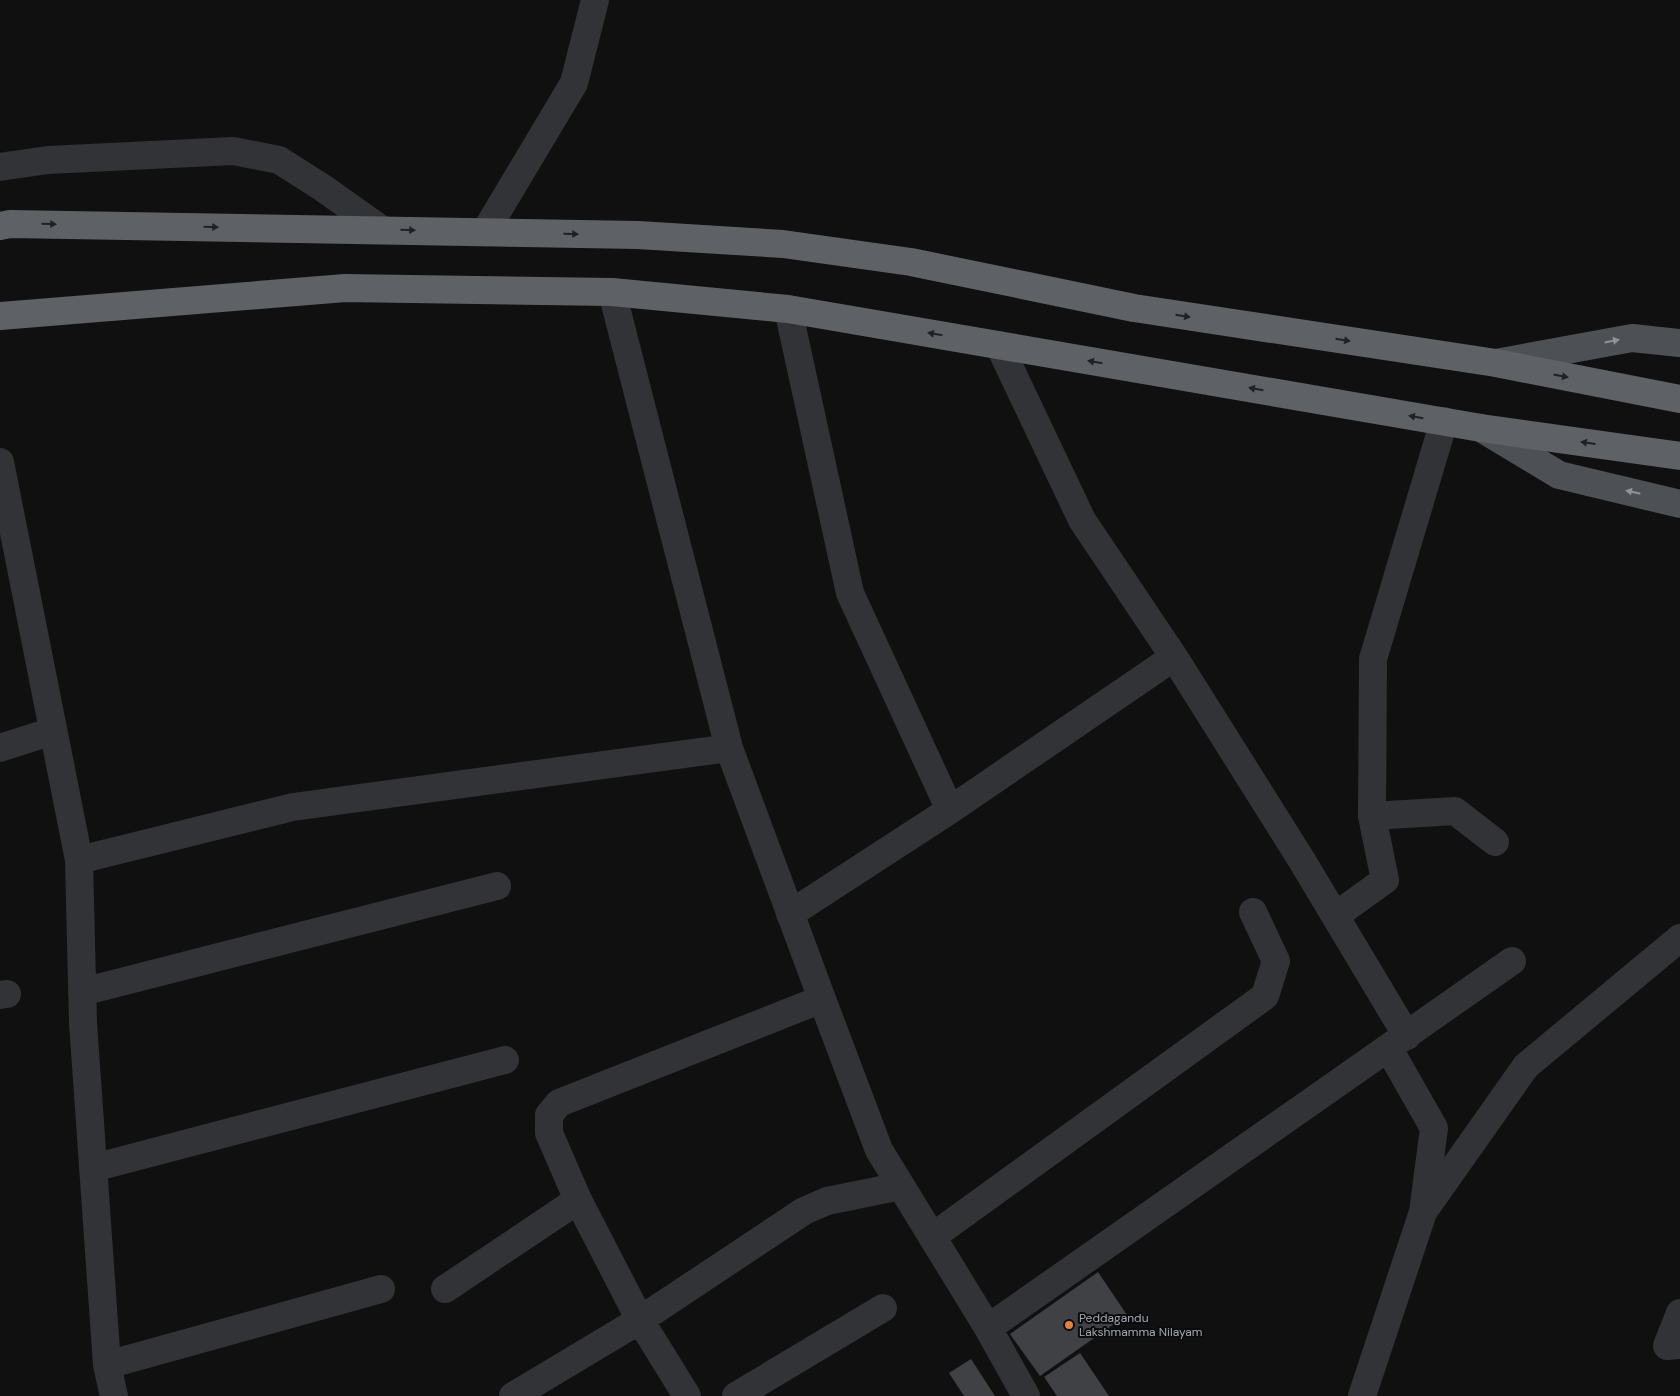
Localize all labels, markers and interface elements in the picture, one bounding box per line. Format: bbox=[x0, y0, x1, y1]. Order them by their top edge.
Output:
one-way arrow bbox=[41, 221, 57, 229]
one-way arrow bbox=[203, 223, 219, 231]
one-way arrow bbox=[401, 226, 417, 234]
one-way arrow bbox=[563, 230, 579, 238]
one-way arrow bbox=[1175, 312, 1191, 320]
one-way arrow bbox=[927, 330, 943, 338]
one-way arrow bbox=[1336, 336, 1352, 344]
one-way arrow bbox=[1605, 337, 1621, 345]
one-way arrow bbox=[1087, 357, 1103, 365]
one-way arrow bbox=[1553, 372, 1569, 380]
one-way arrow bbox=[1247, 385, 1263, 393]
one-way arrow bbox=[1407, 412, 1423, 420]
one-way arrow bbox=[1580, 439, 1596, 447]
one-way arrow bbox=[1625, 488, 1640, 496]
place label: Peddagandu Lakshmamma Nilayam bbox=[1079, 1310, 1203, 1340]
marker: Peddagandu Lakshmamma Nilayam bbox=[1063, 1319, 1075, 1331]

